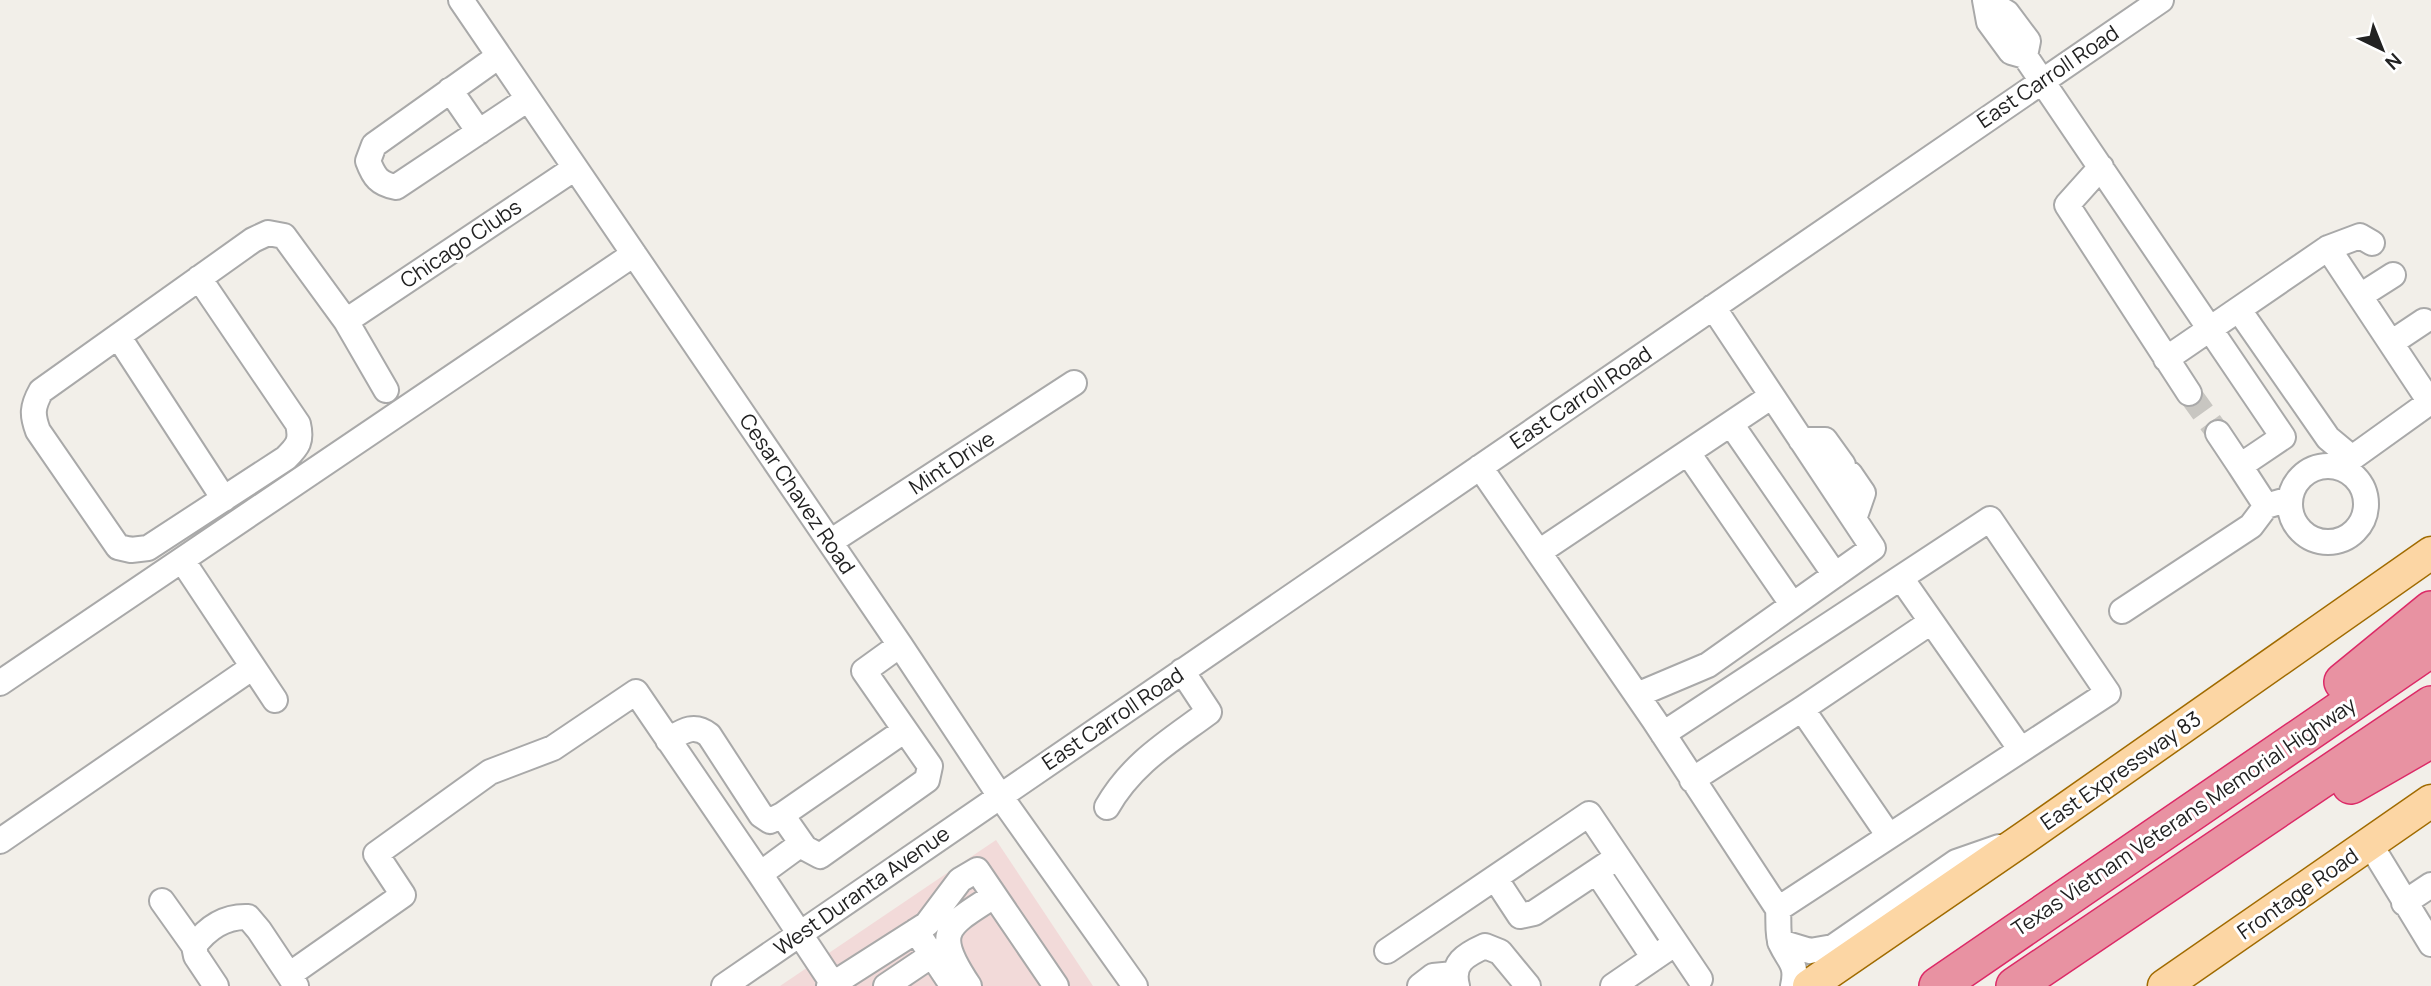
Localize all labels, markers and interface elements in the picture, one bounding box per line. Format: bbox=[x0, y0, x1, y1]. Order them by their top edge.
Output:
north arrow bbox=[2347, 14, 2417, 84]
street label: East Carroll Road bbox=[1971, 18, 2124, 134]
text: N bbox=[2380, 47, 2407, 76]
street label: Chicago Clubs bbox=[394, 192, 526, 294]
street label: East Carroll Road bbox=[1504, 339, 1657, 455]
street label: Cesar Chavez Road bbox=[734, 408, 862, 579]
street label: Mint Drive bbox=[903, 424, 1000, 500]
street label: East Carroll Road bbox=[1036, 660, 1189, 776]
street label: Texas Vietnam Veterans Memorial Highway bbox=[2006, 690, 2361, 942]
street label: East Expressway 83 bbox=[2035, 704, 2206, 836]
street label: West Duranta Avenue bbox=[768, 819, 955, 961]
street label: Frontage Road bbox=[2231, 841, 2363, 945]

